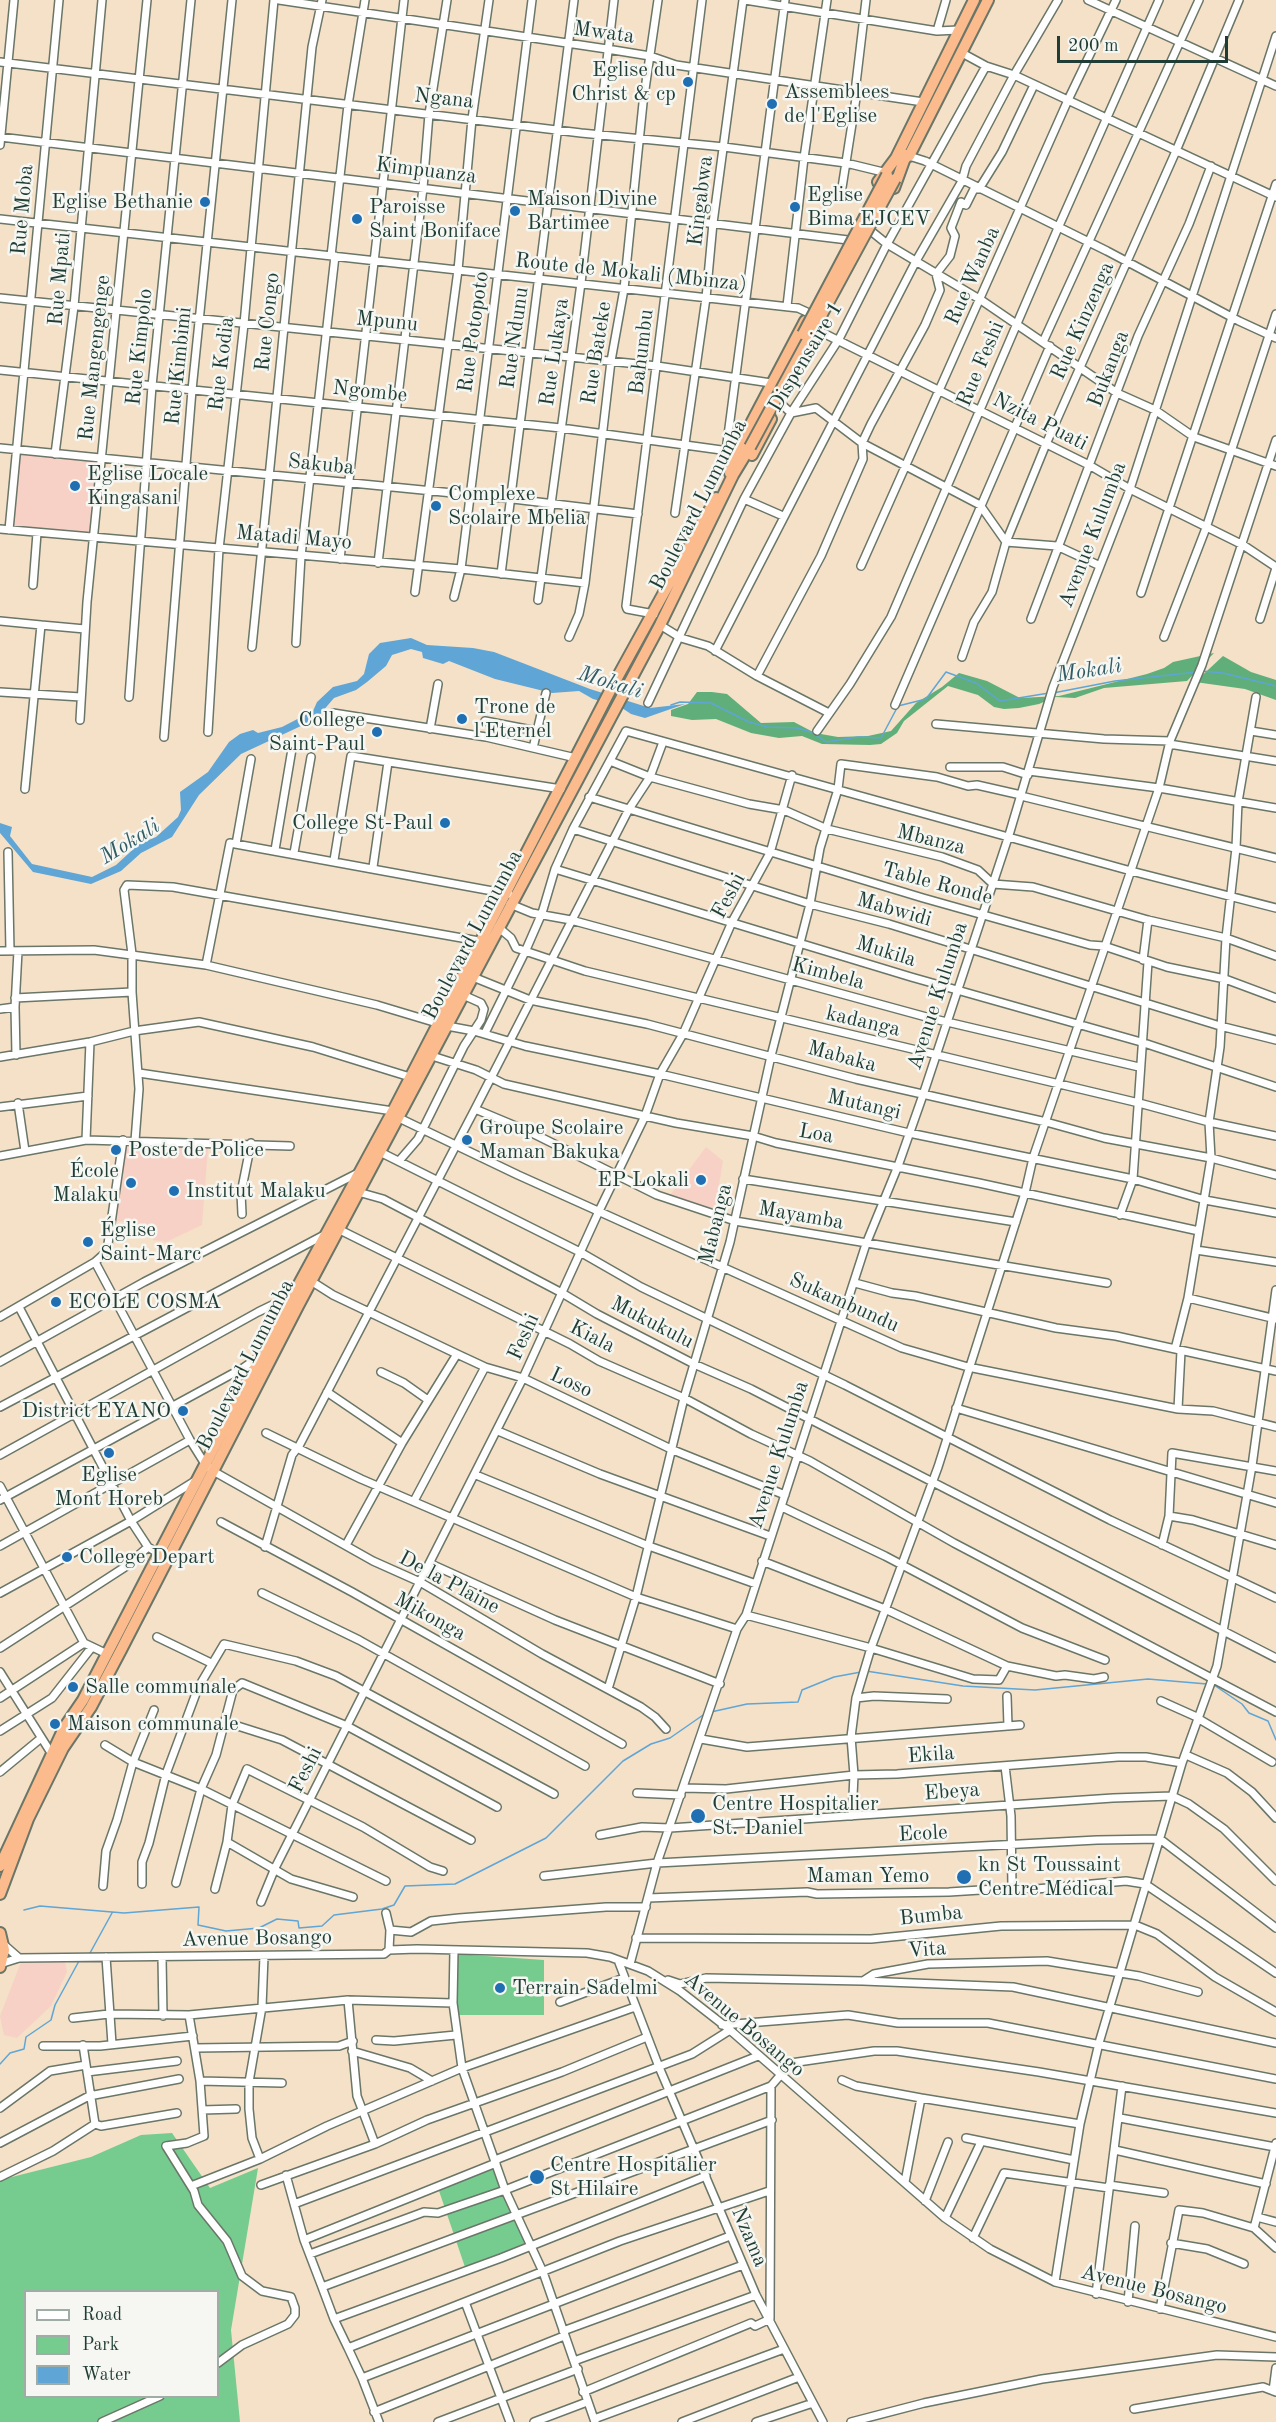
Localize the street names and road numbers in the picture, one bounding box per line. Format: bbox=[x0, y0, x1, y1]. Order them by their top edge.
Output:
street label: Mwata bbox=[572, 16, 636, 50]
street label: Ngana bbox=[413, 83, 475, 115]
street label: Kimpuanza bbox=[374, 152, 478, 190]
street label: Kingabwa bbox=[683, 154, 719, 248]
street label: Rue Moba bbox=[6, 164, 40, 256]
street label: Rue Wanba bbox=[940, 223, 1006, 329]
street label: Rue Mpati bbox=[43, 231, 77, 327]
street label: Route de Mokali (Mbinza) bbox=[514, 248, 748, 298]
street label: Rue Kinzenga bbox=[1046, 258, 1120, 384]
street label: Rue Potopoto bbox=[453, 270, 495, 394]
street label: Rue Congo bbox=[250, 271, 286, 373]
street label: Rue Mangengenge bbox=[74, 274, 116, 442]
street label: Rue Ndunu bbox=[495, 285, 535, 391]
street label: Rue Kimpolo bbox=[121, 287, 159, 407]
street label: Rue Lukaya bbox=[535, 296, 575, 408]
street label: Dispensaire 1 bbox=[763, 297, 849, 417]
street label: Rue Bateke bbox=[576, 300, 618, 406]
street label: Rue Kimbimi bbox=[160, 306, 198, 426]
street label: Mpunu bbox=[355, 306, 419, 338]
street label: Bahumbu bbox=[624, 308, 660, 396]
street label: Rue Kodia bbox=[204, 315, 240, 413]
street label: Rue Feshi bbox=[952, 317, 1010, 411]
street label: Bukanga bbox=[1083, 327, 1135, 411]
street label: Ngombe bbox=[331, 376, 409, 408]
street label: Nzita Puati bbox=[988, 387, 1092, 457]
street label: Boulevard Lumumba bbox=[645, 415, 753, 595]
street label: Sakuba bbox=[287, 449, 355, 481]
street label: Avenue Kulumba bbox=[1054, 458, 1132, 612]
street label: Matadi Mayo bbox=[235, 520, 353, 556]
street label: Mbanza bbox=[894, 819, 968, 861]
street label: Boulevard Lumumba bbox=[418, 846, 528, 1024]
street label: Table Ronde bbox=[879, 857, 995, 911]
street label: Feshi bbox=[706, 869, 752, 923]
street label: Mabwidi bbox=[854, 887, 934, 933]
street label: Avenue Kulumba bbox=[902, 919, 974, 1073]
street label: Mukila bbox=[853, 931, 919, 973]
street label: Kimbela bbox=[789, 952, 867, 996]
street label: kadanga bbox=[823, 1001, 903, 1043]
street label: Mabaka bbox=[805, 1036, 879, 1078]
street label: Mutangi bbox=[825, 1084, 903, 1126]
street label: Loa bbox=[797, 1119, 835, 1149]
street label: Mabanga bbox=[694, 1181, 738, 1267]
street label: Mayamba bbox=[756, 1196, 846, 1236]
street label: Sukambundu bbox=[785, 1268, 903, 1338]
street label: Boulevard Lumumba bbox=[192, 1275, 300, 1455]
street label: Mukukulu bbox=[606, 1291, 698, 1355]
street label: Feshi bbox=[503, 1310, 545, 1364]
street label: Kiala bbox=[565, 1315, 619, 1359]
street label: Loso bbox=[546, 1362, 596, 1404]
street label: Avenue Kulumba bbox=[743, 1378, 815, 1532]
street label: De la Plaine bbox=[394, 1546, 504, 1620]
street label: Mikonga bbox=[390, 1587, 470, 1647]
street label: Ekila bbox=[907, 1741, 955, 1769]
street label: Feshi bbox=[284, 1743, 328, 1797]
street label: Ebeya bbox=[923, 1777, 981, 1807]
street label: Ecole bbox=[898, 1820, 948, 1848]
street label: Maman Yemo bbox=[807, 1863, 929, 1889]
street label: Bumba bbox=[898, 1900, 964, 1932]
street label: Avenue Bosango bbox=[182, 1925, 332, 1953]
street label: Vita bbox=[907, 1936, 947, 1964]
street label: Avenue Bosango bbox=[678, 1967, 810, 2083]
street label: Nzama bbox=[725, 2203, 773, 2271]
street label: Avenue Bosango bbox=[1078, 2260, 1230, 2320]

